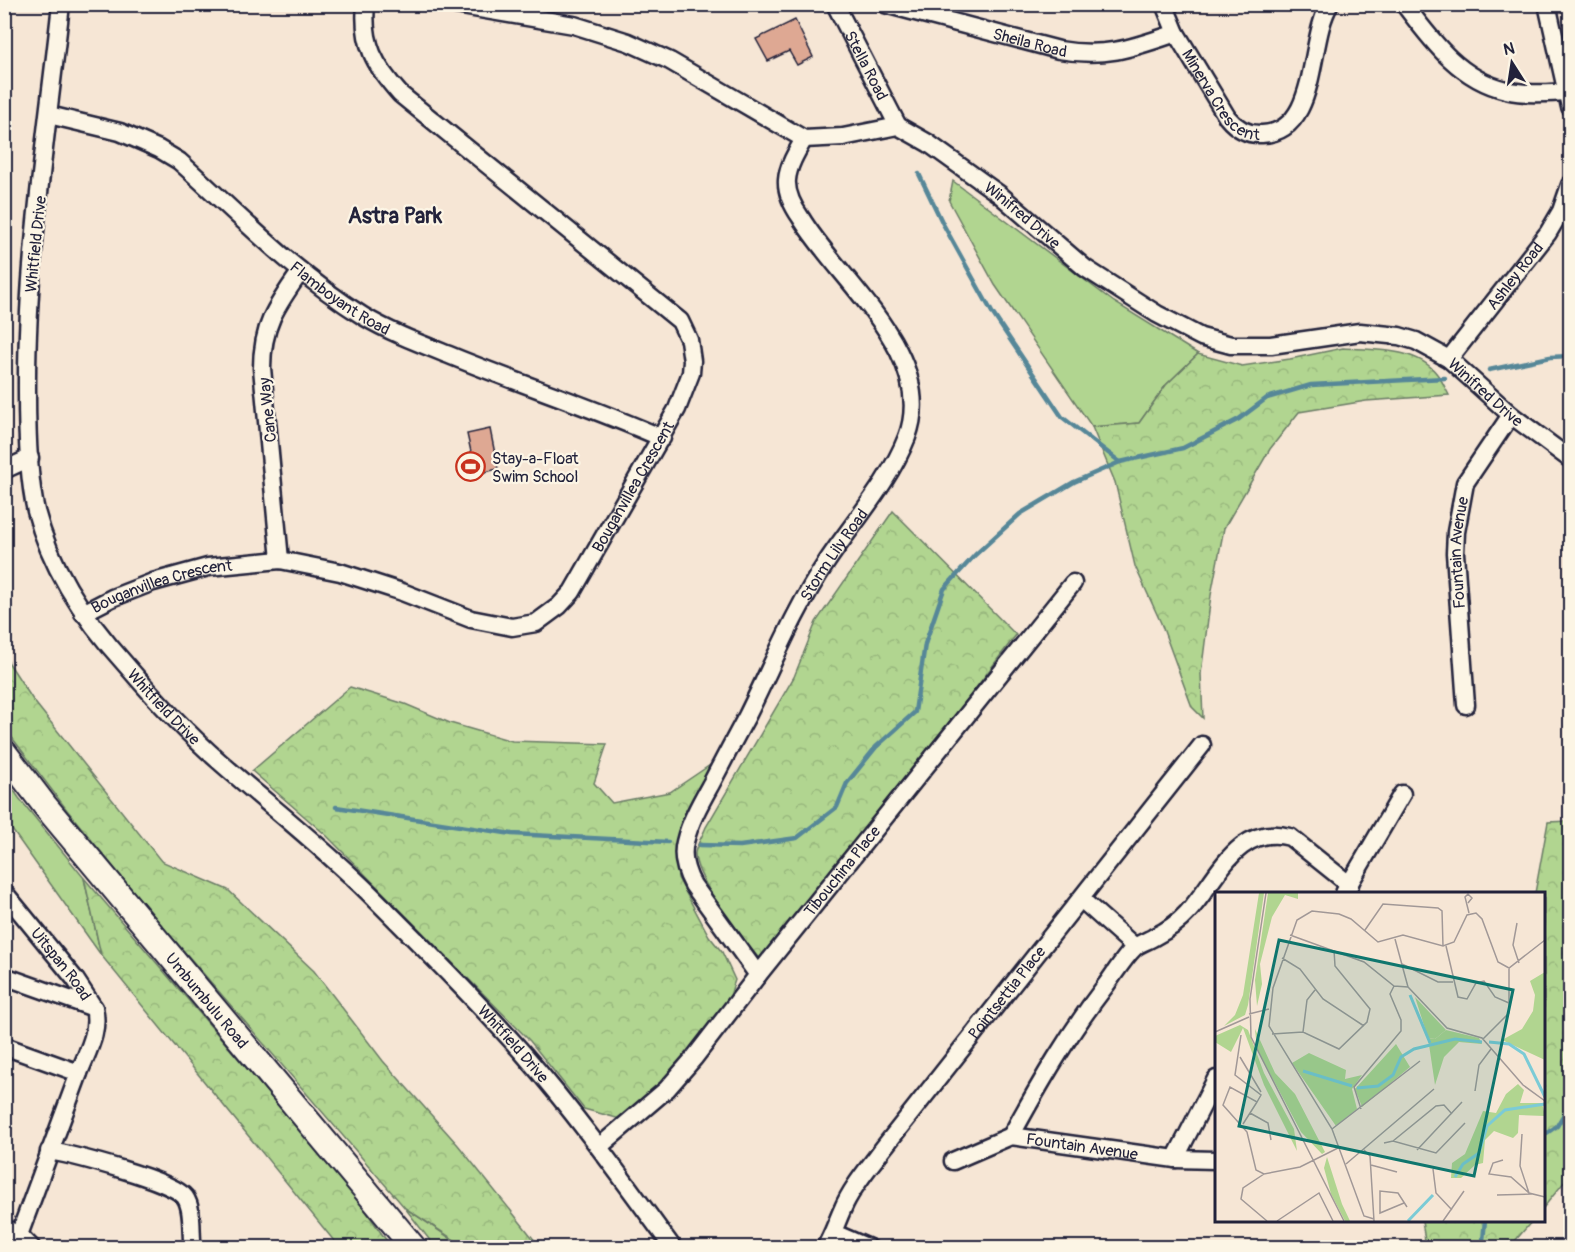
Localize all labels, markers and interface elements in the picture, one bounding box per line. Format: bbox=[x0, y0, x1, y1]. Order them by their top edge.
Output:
street label: Sheila Road bbox=[991, 24, 1068, 62]
street label: Stella Road bbox=[840, 28, 892, 104]
north arrow bbox=[1482, 33, 1542, 93]
text: N bbox=[1502, 38, 1517, 60]
street label: Minerva Crescent bbox=[1177, 46, 1261, 145]
street label: Winifred Drive bbox=[980, 178, 1064, 253]
street label: Whitfield Drive bbox=[21, 195, 51, 293]
district label: Astra Park bbox=[348, 202, 443, 230]
street label: Ashley Road bbox=[1483, 239, 1548, 314]
street label: Flamboyant Road bbox=[285, 257, 393, 340]
street label: Winifred Drive bbox=[1444, 354, 1527, 431]
street label: Cane Way bbox=[255, 376, 281, 443]
street label: Bouganvillea Crescent bbox=[588, 417, 679, 556]
place label: Stay-a-Float Swim School bbox=[492, 449, 579, 487]
sports icon: Stay-a-Float Swim School bbox=[455, 451, 487, 483]
street label: Fountain Avenue bbox=[1446, 495, 1473, 609]
street label: Storm Lily Road bbox=[796, 505, 873, 605]
street label: Bouganvillea Crescent bbox=[88, 556, 234, 618]
street label: Whitfield Drive bbox=[123, 665, 204, 750]
street label: Tibouchina Place bbox=[800, 822, 885, 921]
inset map bbox=[1215, 892, 1545, 1222]
street label: Uitspan Road bbox=[26, 924, 95, 1005]
street label: Pointsettia Place bbox=[964, 942, 1050, 1043]
street label: Umbumbulu Road bbox=[161, 949, 252, 1053]
street label: Whitfield Drive bbox=[473, 1001, 553, 1087]
street label: Fountain Avenue bbox=[1025, 1129, 1139, 1165]

